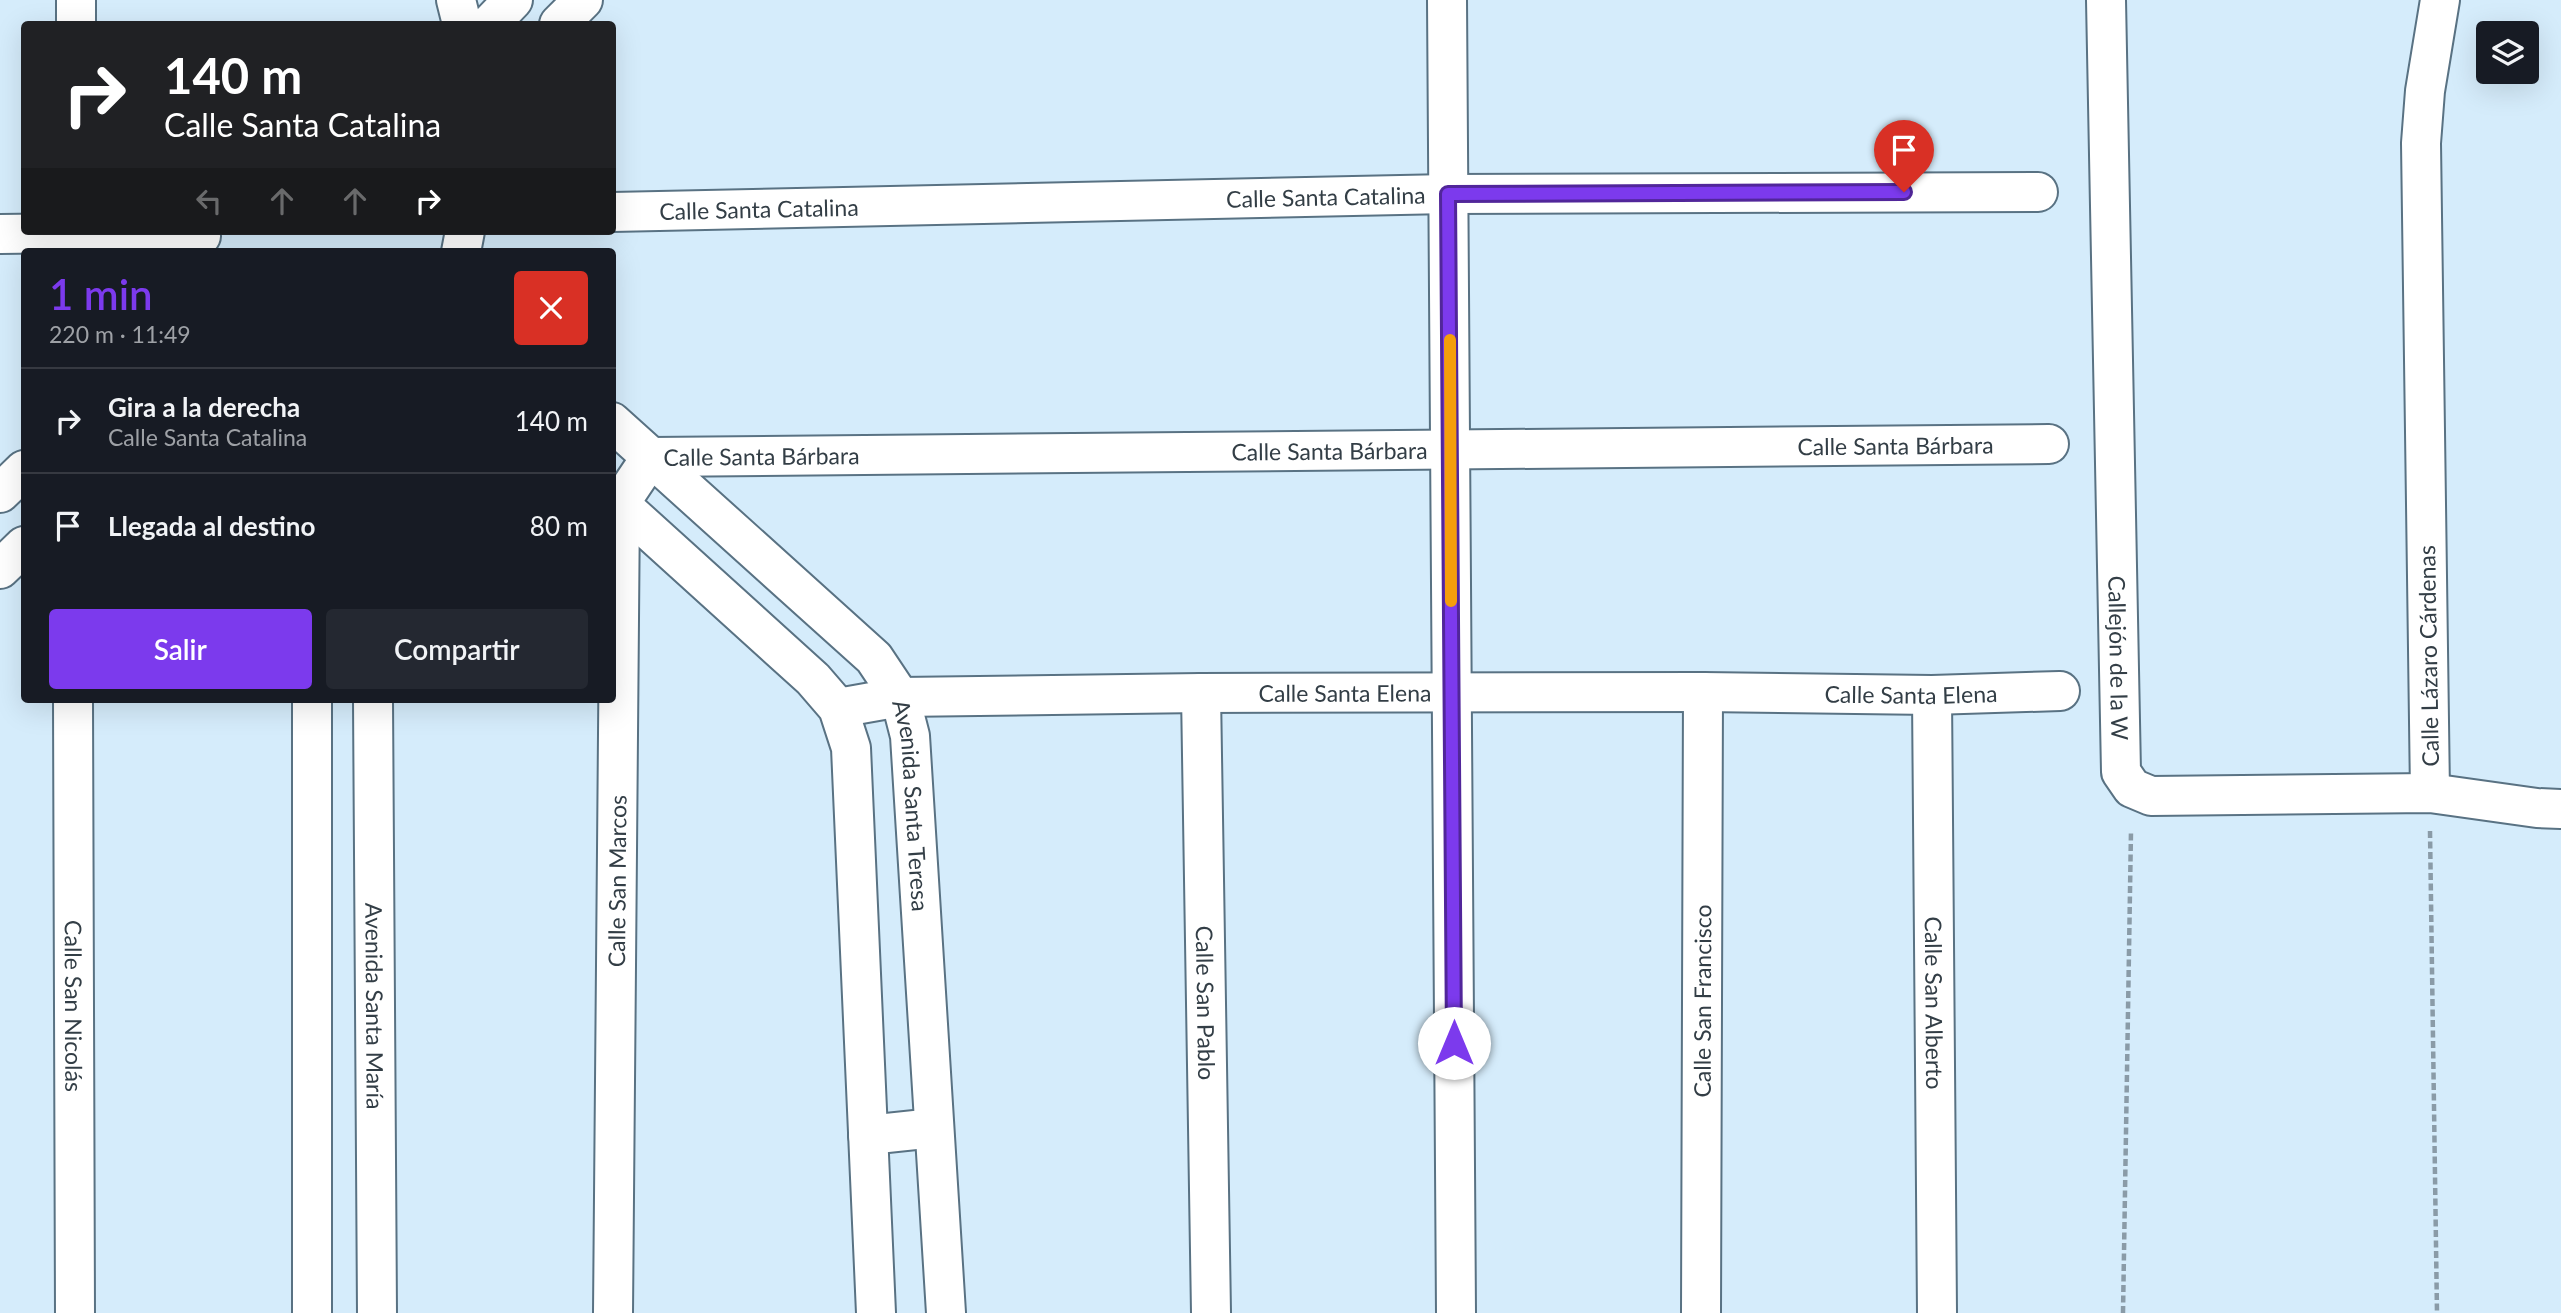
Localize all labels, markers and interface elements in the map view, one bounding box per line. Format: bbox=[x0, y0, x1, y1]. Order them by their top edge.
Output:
map controls bbox=[2476, 21, 2539, 84]
button: layers bbox=[2476, 21, 2539, 84]
text: 140 m bbox=[164, 46, 302, 104]
icon: right bbox=[49, 49, 140, 140]
text: Calle Santa Catalina bbox=[164, 105, 441, 144]
pin bbox=[1874, 120, 1934, 192]
icon: arrive bbox=[1885, 131, 1923, 169]
street label: Calle Santa Catalina bbox=[1226, 180, 1426, 213]
icon: left bbox=[190, 182, 228, 220]
icon: ahead bbox=[263, 182, 301, 220]
icon: ahead bbox=[336, 182, 374, 220]
icon: right bbox=[409, 182, 447, 220]
street label: Calle Santa Catalina bbox=[659, 193, 859, 225]
text: 1 min bbox=[49, 269, 153, 319]
button: close bbox=[514, 271, 588, 345]
text: 220 m · 11:49 bbox=[49, 320, 191, 348]
text: Gira a la derecha bbox=[108, 391, 300, 423]
icon: right bbox=[49, 402, 87, 440]
text: 140 m bbox=[515, 405, 588, 437]
text: Calle Santa Catalina bbox=[108, 423, 307, 451]
street label: Calle Santa Bárbara bbox=[1797, 431, 1994, 460]
street label: Calle Santa Bárbara bbox=[1231, 436, 1428, 466]
street label: Calle Santa Bárbara bbox=[663, 441, 860, 471]
icon: arrive bbox=[49, 507, 87, 545]
text: Llegada al destino bbox=[108, 510, 315, 542]
text: 80 m bbox=[530, 510, 588, 542]
street label: Calle Lázaro Cárdenas bbox=[2412, 545, 2444, 767]
street label: Callejón de la W bbox=[2103, 575, 2134, 740]
button: Salir bbox=[49, 609, 312, 689]
button: Compartir bbox=[326, 609, 588, 689]
street label: Calle Santa Elena bbox=[1259, 679, 1431, 707]
street label: Calle Santa Elena bbox=[1824, 679, 1998, 709]
street label: Avenida Santa Teresa bbox=[887, 697, 935, 912]
street label: Calle San Marcos bbox=[602, 795, 631, 967]
street label: Avenida Santa María bbox=[360, 903, 390, 1109]
street label: Calle San Francisco bbox=[1688, 904, 1716, 1098]
street label: Calle San Alberto bbox=[1920, 916, 1949, 1090]
street label: Calle San Nicolás bbox=[60, 920, 88, 1092]
street label: Calle San Pablo bbox=[1191, 925, 1221, 1080]
position arrow bbox=[1417, 1006, 1491, 1080]

